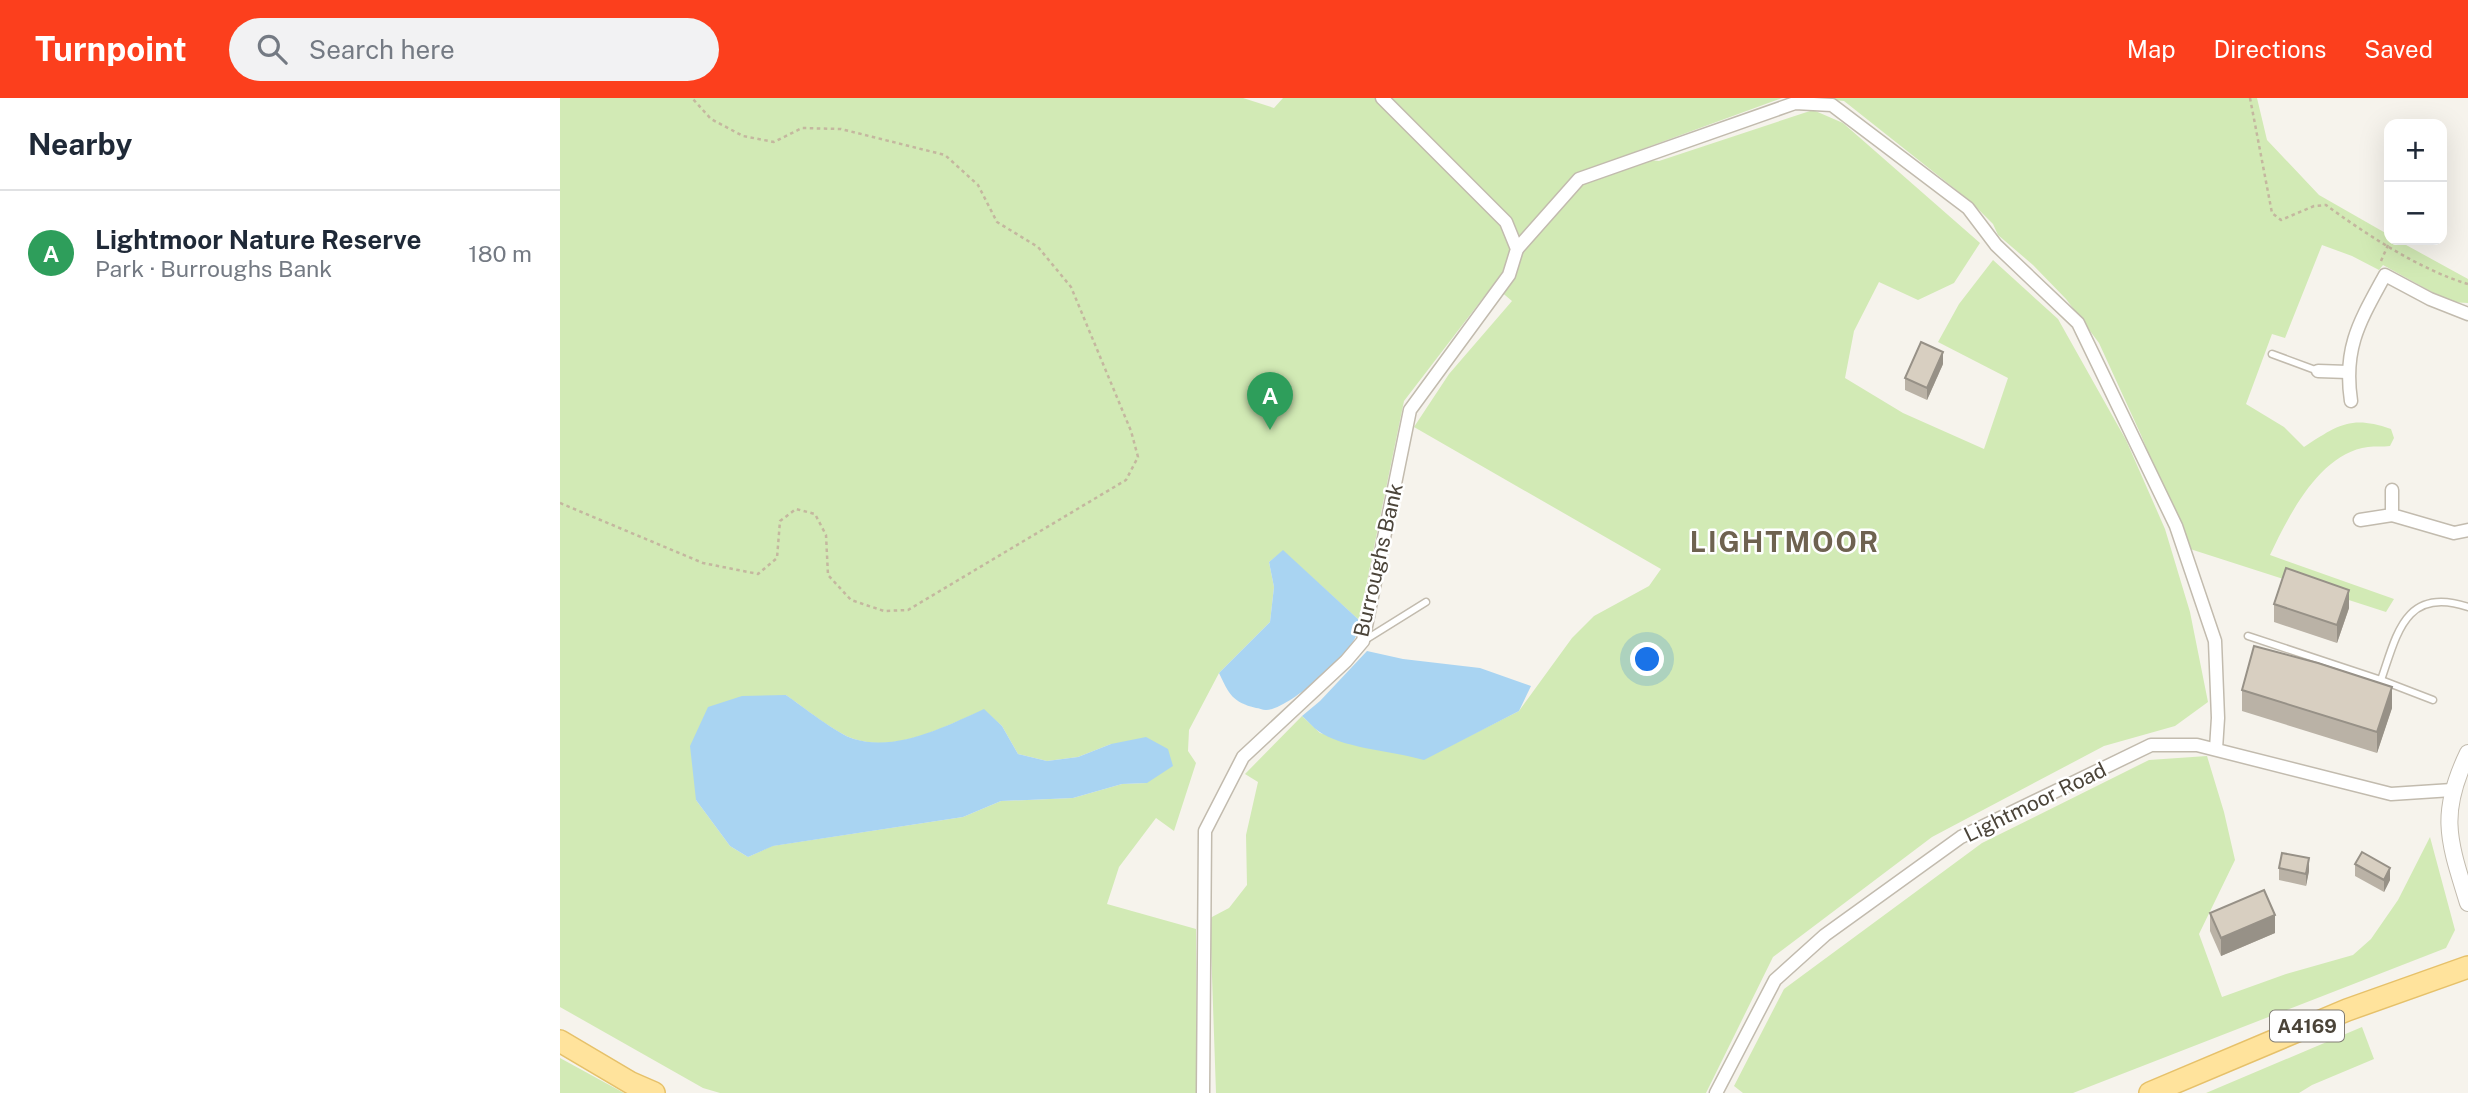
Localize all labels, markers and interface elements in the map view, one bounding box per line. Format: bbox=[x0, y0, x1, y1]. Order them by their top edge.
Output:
search box bbox=[229, 18, 719, 81]
text: Turnpoint bbox=[35, 30, 187, 68]
icon: search bbox=[253, 30, 291, 68]
text: Search here bbox=[309, 34, 455, 65]
text: Map bbox=[2127, 35, 2176, 63]
text: Directions bbox=[2214, 35, 2326, 63]
text: Saved bbox=[2364, 35, 2433, 63]
map controls bbox=[2384, 119, 2447, 245]
button: + bbox=[2384, 119, 2447, 182]
text: Nearby bbox=[28, 126, 132, 162]
button: − bbox=[2384, 182, 2447, 245]
text: Lightmoor Nature Reserve bbox=[95, 224, 421, 255]
text: A bbox=[43, 240, 59, 267]
text: 180 m bbox=[468, 240, 532, 267]
text: Park · Burroughs Bank bbox=[95, 255, 332, 282]
pin: A bbox=[1247, 372, 1293, 430]
street label: Burroughs Bank bbox=[1348, 481, 1408, 639]
district label: LIGHTMOOR bbox=[1690, 525, 1880, 558]
your location bbox=[1630, 642, 1664, 676]
street label: Lightmoor Road bbox=[1960, 757, 2110, 847]
road number: A4169 bbox=[2270, 1010, 2344, 1042]

